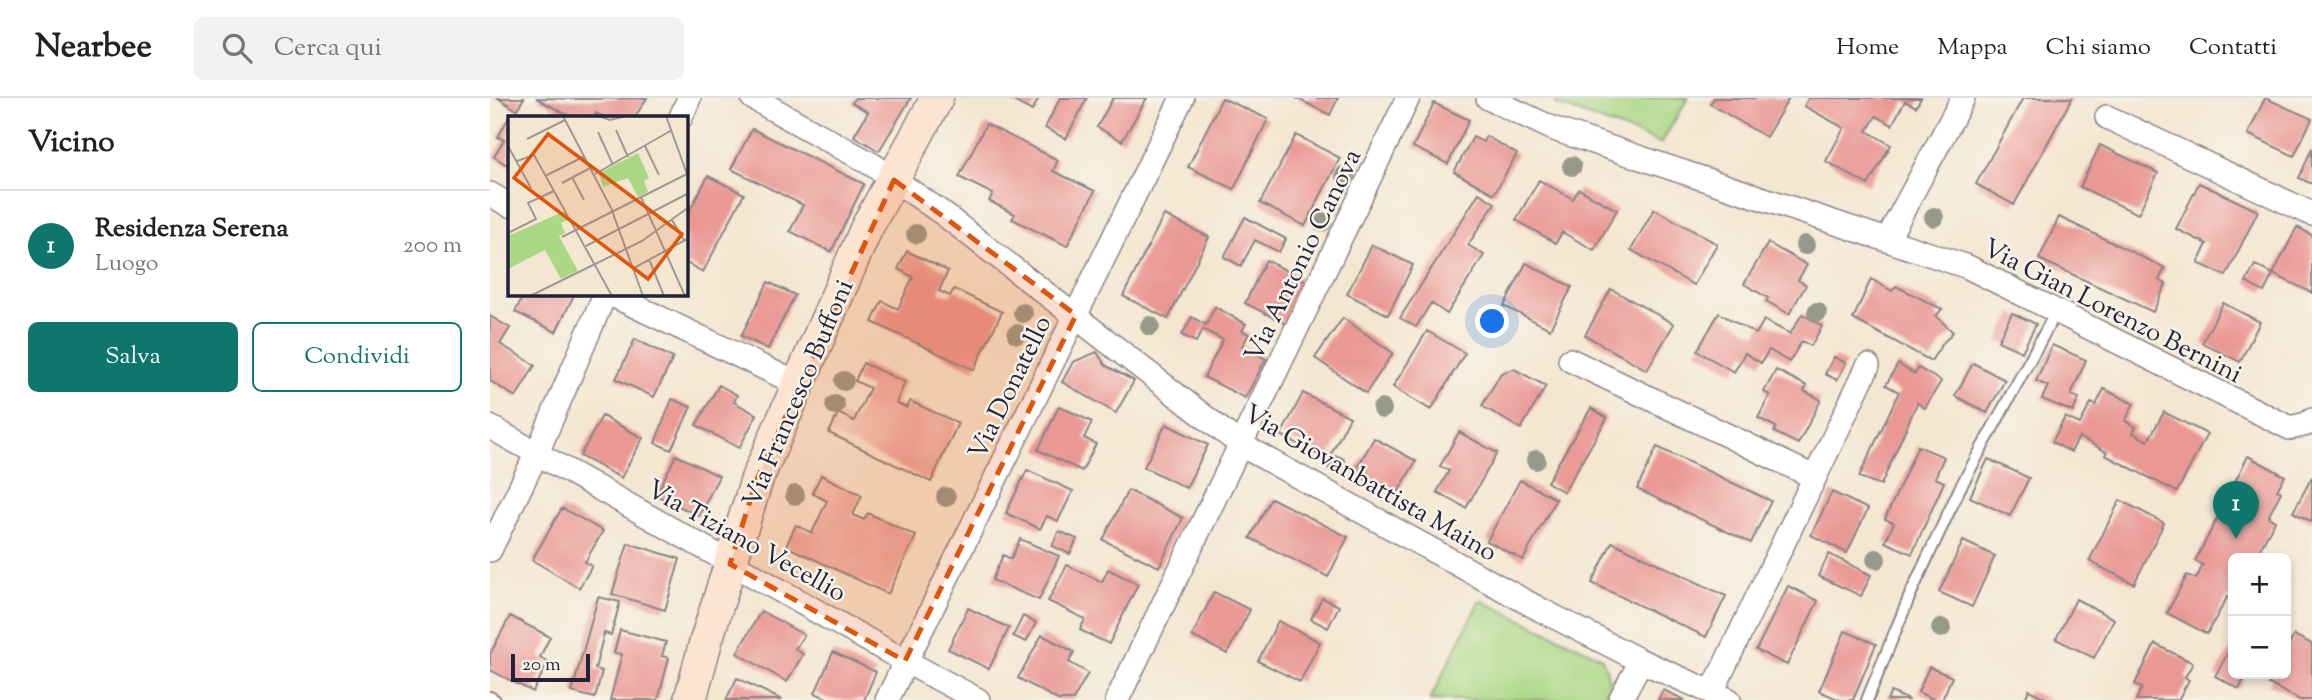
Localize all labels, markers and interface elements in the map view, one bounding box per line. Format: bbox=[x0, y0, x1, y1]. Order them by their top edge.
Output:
search box bbox=[194, 17, 684, 80]
text: Nearbee bbox=[35, 24, 152, 72]
icon: search bbox=[218, 29, 256, 67]
text: Cerca qui bbox=[274, 30, 382, 67]
text: Home bbox=[1836, 31, 1899, 65]
text: Mappa bbox=[1937, 31, 2008, 65]
text: Chi siamo bbox=[2046, 31, 2151, 65]
text: Contatti bbox=[2189, 31, 2277, 65]
inset map bbox=[508, 116, 688, 296]
text: Vicino bbox=[28, 122, 115, 165]
street label: Via Antonio Canova bbox=[1237, 143, 1372, 369]
text: Residenza Serena bbox=[95, 211, 289, 248]
text: 1 bbox=[47, 230, 55, 263]
text: 200 m bbox=[403, 230, 462, 263]
street label: Via Gian Lorenzo Bernini bbox=[1976, 231, 2248, 394]
text: Luogo bbox=[95, 248, 158, 281]
street label: Via Francesco Buffoni bbox=[735, 274, 864, 514]
your location bbox=[1475, 304, 1509, 338]
street label: Via Donatello bbox=[961, 310, 1062, 466]
button: Salva bbox=[28, 322, 238, 392]
button: Condividi bbox=[252, 322, 462, 392]
street label: Via Giovanbattista Maino bbox=[1236, 396, 1503, 572]
street label: Via Tiziano Vecellio bbox=[639, 472, 852, 612]
pin: 1 bbox=[2213, 481, 2259, 539]
map controls bbox=[2228, 553, 2291, 679]
button: + bbox=[2228, 553, 2291, 616]
button: − bbox=[2228, 616, 2291, 679]
scale bar bbox=[511, 651, 590, 683]
text: 20 m bbox=[522, 652, 561, 679]

